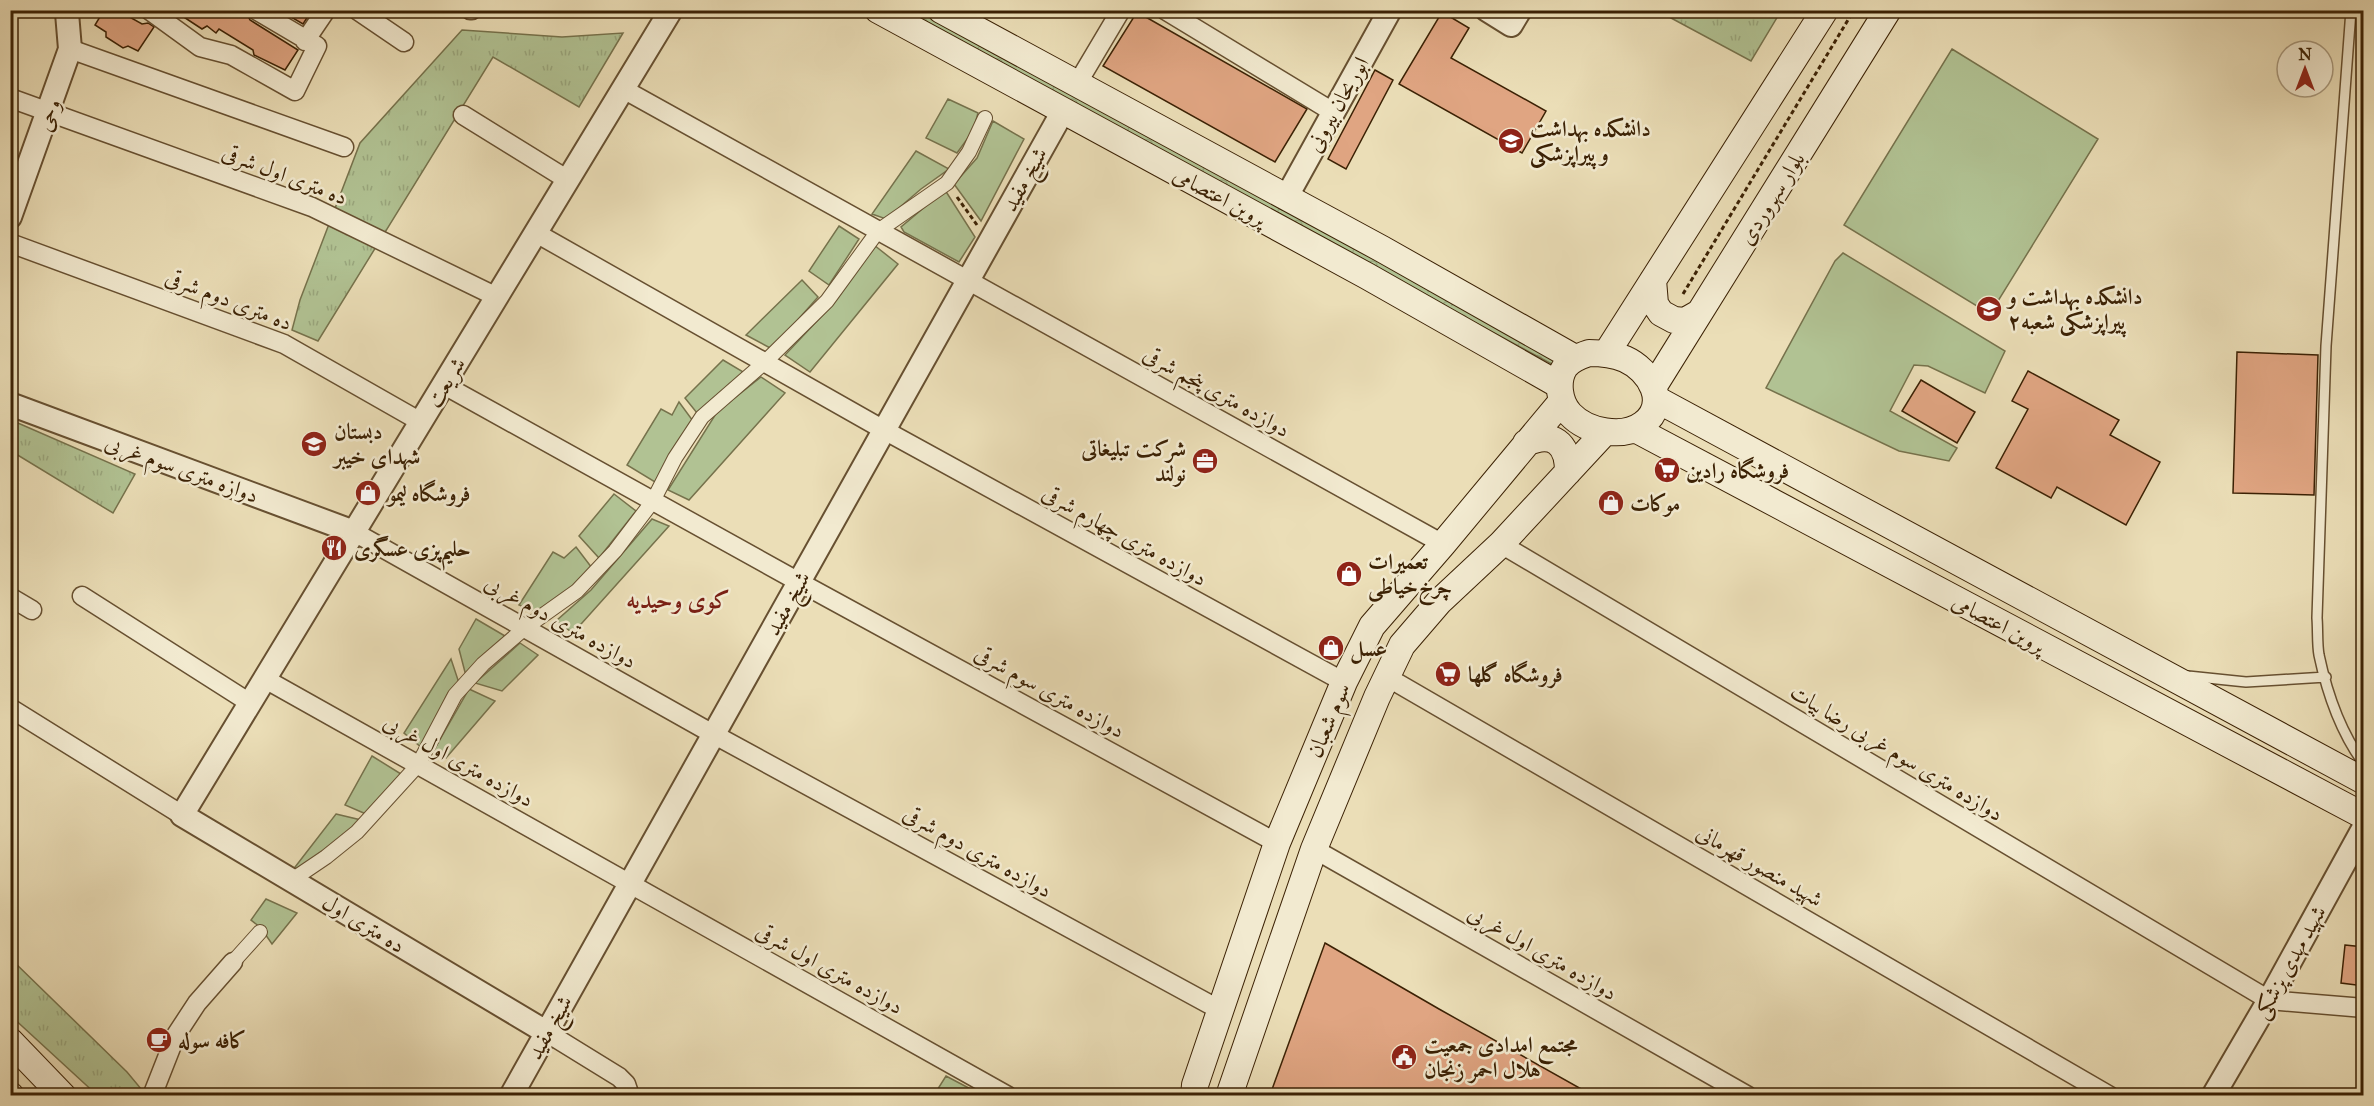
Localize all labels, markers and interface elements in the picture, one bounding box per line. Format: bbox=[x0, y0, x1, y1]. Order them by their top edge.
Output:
north arrow bbox=[2275, 39, 2335, 99]
text: N bbox=[2298, 45, 2312, 64]
street label: ابوریحان بیرونی bbox=[1300, 52, 1375, 157]
street label: وحی bbox=[30, 95, 67, 135]
place label: دانشکده بهداشت و پیراپزشکی bbox=[1530, 115, 1651, 170]
school or university icon: دانشکده بهداشت و پیراپزشکی bbox=[1496, 126, 1526, 156]
street label: ده متری اول شرقی bbox=[218, 138, 351, 212]
street label: شیخ مفید bbox=[996, 142, 1058, 219]
street label: بلوار سهروردی bbox=[1732, 147, 1811, 250]
street label: پروین اعتصامی bbox=[1168, 161, 1273, 234]
street label: ده متری دوم شرقی bbox=[159, 263, 296, 342]
place label: دانشکده بهداشت و پیراپزشکى شعبه۲ bbox=[2006, 283, 2143, 338]
school or university icon: دانشکده بهداشت و پیراپزشکى شعبه۲ bbox=[1974, 294, 2004, 324]
street label: دوازده متری پنجم شرقی bbox=[1135, 340, 1295, 449]
street label: شریعت bbox=[420, 352, 472, 413]
place label: دبستان شهدای خیبر bbox=[331, 418, 420, 471]
street label: دوازه متری سوم غربی bbox=[99, 428, 262, 514]
school or university icon: دبستان شهدای خیبر bbox=[299, 429, 329, 459]
place label: شرکت تبلیغاتی نولند bbox=[1080, 435, 1186, 487]
office icon: شرکت تبلیغاتی نولند bbox=[1190, 446, 1220, 476]
supermarket icon: فروشگاه رادین bbox=[1652, 455, 1682, 485]
place label: فروشگاه رادین bbox=[1686, 456, 1789, 485]
shop icon: فروشگاه لیمو bbox=[353, 478, 383, 508]
place label: فروشگاه لیمو bbox=[386, 479, 471, 508]
street label: دوازده متری چهارم شرقی bbox=[1035, 479, 1212, 597]
shop icon: موکات bbox=[1596, 488, 1626, 518]
place label: موکات bbox=[1630, 490, 1680, 517]
restaurant icon: حلیم‌پزی عسگری bbox=[319, 533, 349, 563]
place label: حلیم‌پزی عسگری bbox=[354, 535, 471, 571]
place label: تعمیرات چرخ‌خیاطی bbox=[1368, 548, 1452, 606]
shop icon: تعمیرات چرخ‌خیاطی bbox=[1334, 559, 1364, 589]
street label: شیخ مفید bbox=[759, 566, 821, 643]
street label: دوازده متری دوم غربی bbox=[477, 569, 641, 680]
district label: کوی وحیدیه bbox=[626, 585, 730, 615]
street label: پروین اعتصامی bbox=[1947, 588, 2052, 661]
shop icon: عسل bbox=[1316, 633, 1346, 663]
place label: عسل bbox=[1350, 635, 1387, 664]
street label: دوازده متری سوم شرقی bbox=[967, 639, 1130, 749]
supermarket icon: فروشگاه گلها bbox=[1433, 659, 1463, 689]
place label: فروشگاه گلها bbox=[1468, 660, 1563, 689]
street label: دوازده متری سوم غربی رضا بیات bbox=[1782, 678, 2008, 832]
street label: سوم شعبان bbox=[1301, 679, 1362, 764]
street label: دوازده متری اول غربی bbox=[377, 708, 539, 816]
street label: دوازده متری دوم شرقی bbox=[896, 799, 1057, 909]
street label: شهید منصور قهرمانی bbox=[1691, 818, 1828, 913]
street label: ده متری اول bbox=[317, 888, 410, 959]
street label: دوازده متری اول غربی bbox=[1462, 899, 1622, 1009]
street label: شهید مهدی پزشکی bbox=[2247, 901, 2333, 1025]
street label: دوازده متری اول شرقی bbox=[751, 917, 908, 1021]
street label: شیخ مفید bbox=[521, 990, 583, 1067]
cafe icon: کافه سوله bbox=[144, 1025, 174, 1055]
place label: کافه سوله bbox=[178, 1027, 247, 1054]
place label: مجتمع امدادی جمعیت هلال احمر زنجان bbox=[1424, 1031, 1578, 1084]
public building icon: مجتمع امدادی جمعیت هلال احمر زنجان bbox=[1389, 1042, 1419, 1072]

